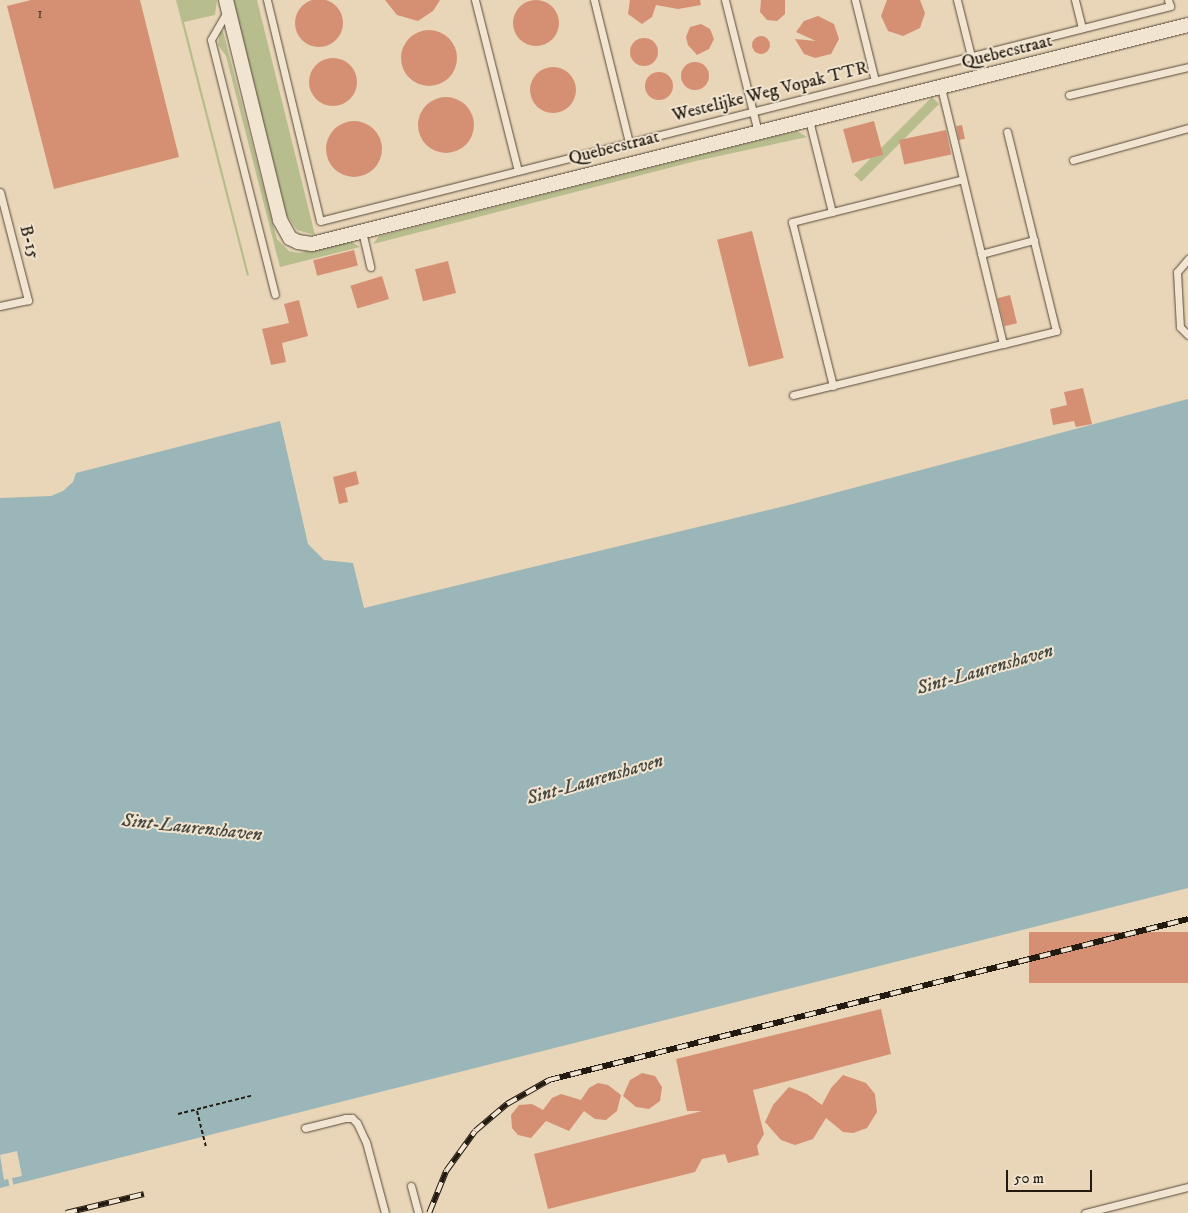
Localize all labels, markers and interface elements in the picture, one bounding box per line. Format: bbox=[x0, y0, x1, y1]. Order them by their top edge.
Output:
house number: 1 bbox=[37, 5, 43, 23]
street label: Quebecstraat bbox=[959, 30, 1055, 74]
street label: Westelijke Weg Vopak TTR bbox=[670, 57, 870, 127]
street label: Quebecstraat bbox=[566, 126, 662, 170]
street label: B-15 bbox=[14, 223, 44, 261]
water label: Sint-Laurenshaven bbox=[914, 640, 1056, 700]
water label: Sint-Laurenshaven bbox=[524, 750, 666, 810]
water label: Sint-Laurenshaven bbox=[121, 809, 263, 847]
scale bar bbox=[1008, 1160, 1094, 1192]
text: 50 m bbox=[1014, 1169, 1044, 1188]

